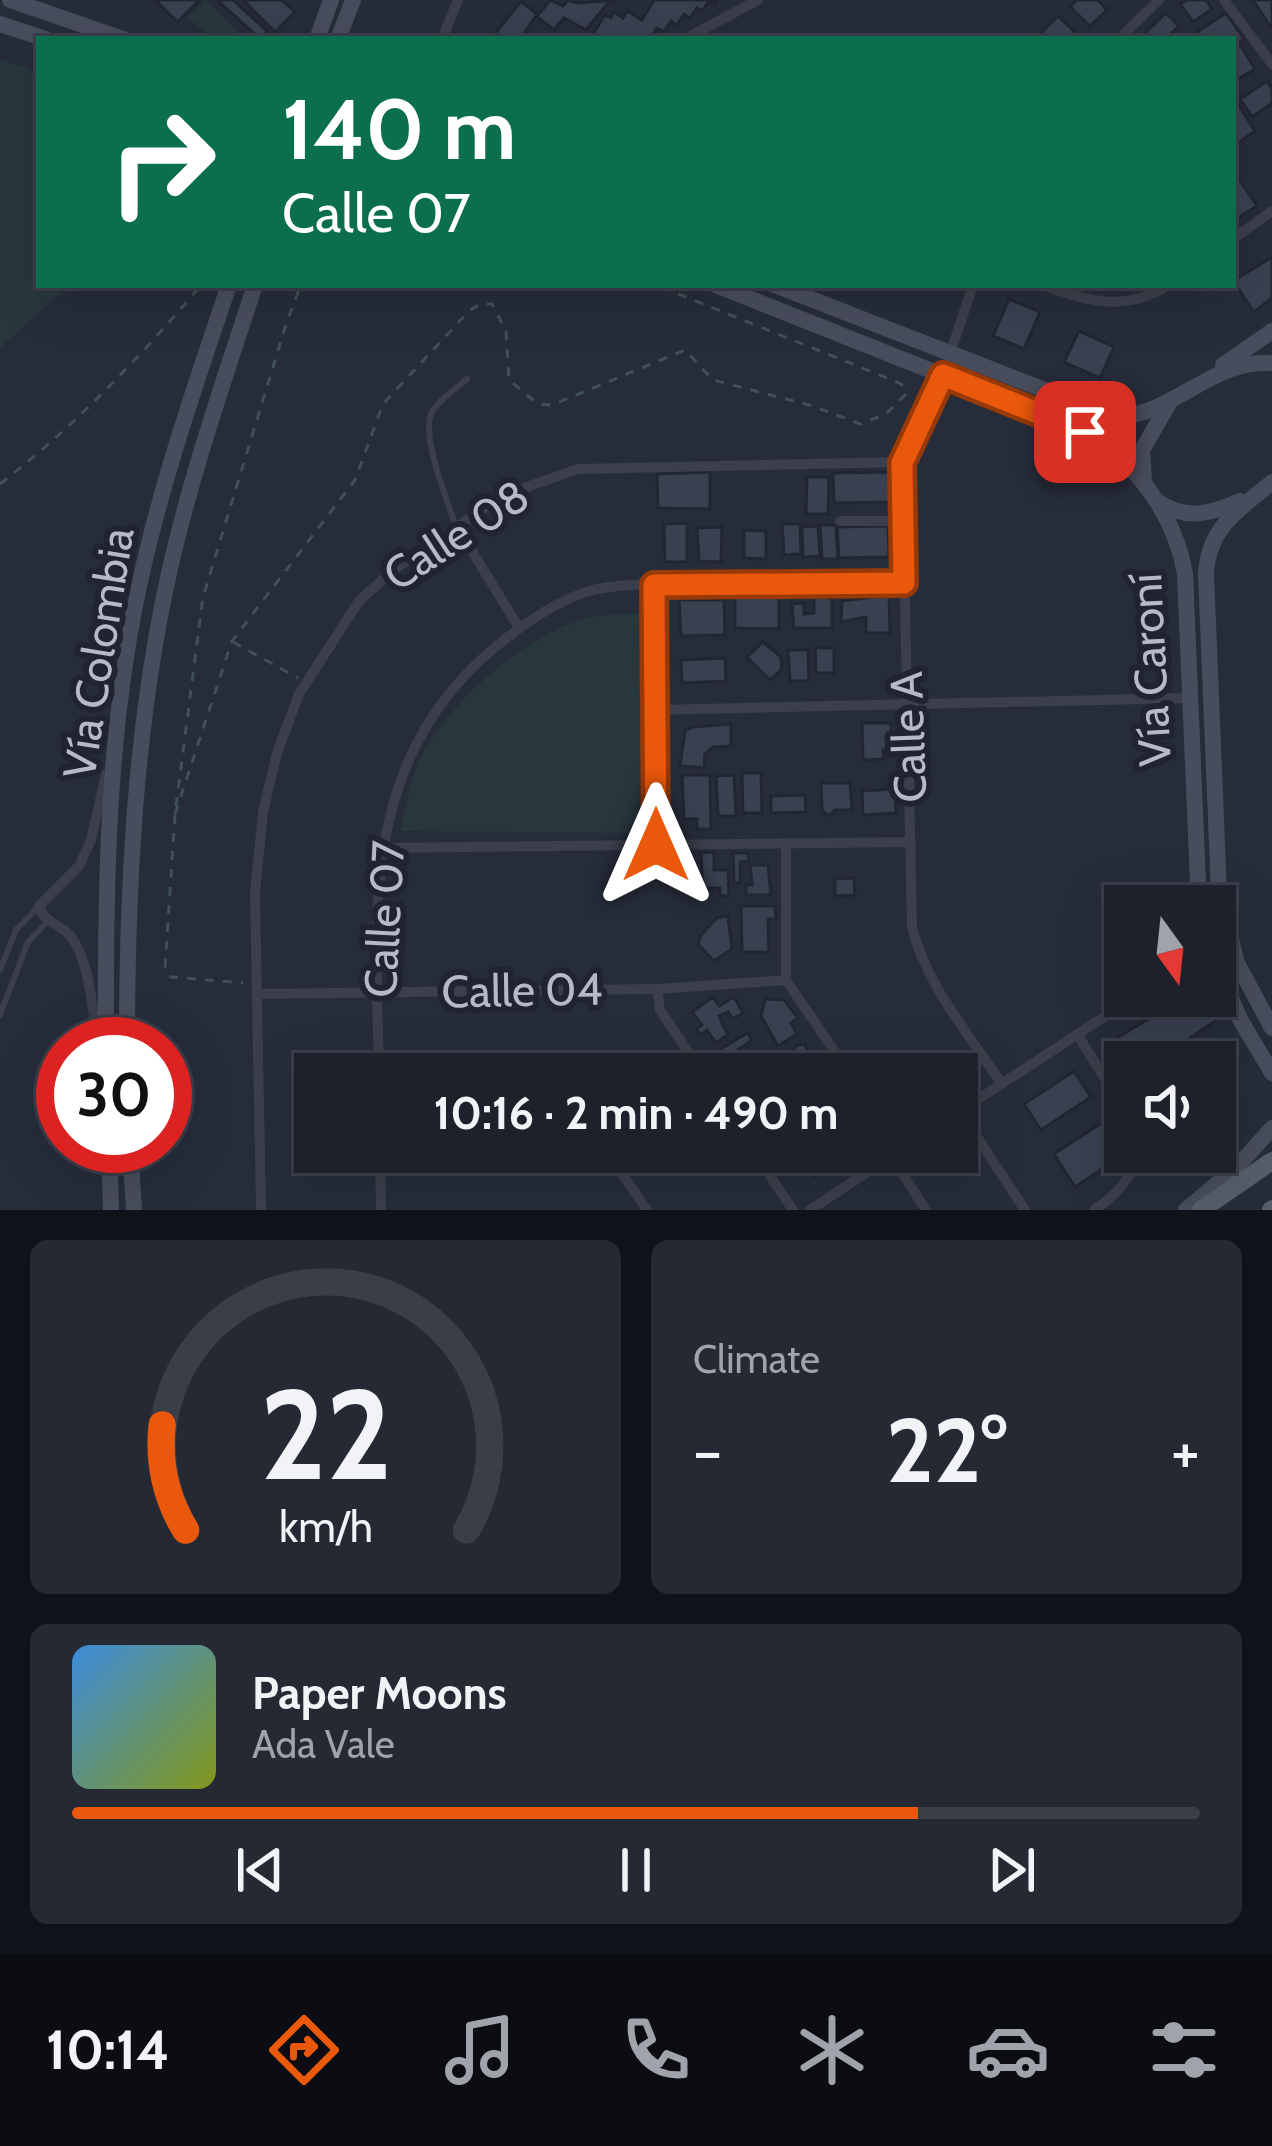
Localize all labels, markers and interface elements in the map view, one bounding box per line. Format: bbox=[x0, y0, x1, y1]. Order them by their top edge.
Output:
text: 140 m bbox=[282, 78, 516, 180]
icon: right bbox=[84, 84, 240, 240]
text: Calle 07 bbox=[282, 180, 470, 246]
pin bbox=[1034, 381, 1136, 483]
icon: arrive bbox=[1052, 399, 1118, 465]
street label: Calle 08 bbox=[373, 468, 539, 602]
street label: Vía Colombia bbox=[52, 523, 145, 782]
street label: Vía Caroní bbox=[1118, 572, 1182, 768]
street label: Calle A bbox=[879, 670, 937, 804]
position arrow bbox=[593, 782, 719, 908]
street label: Calle 07 bbox=[353, 839, 415, 999]
north arrow bbox=[1104, 885, 1236, 1017]
map controls bbox=[1104, 885, 1236, 1173]
street label: Calle 04 bbox=[441, 962, 603, 1018]
speed limit sign: 30 bbox=[36, 1017, 192, 1173]
button: sound bbox=[1104, 1041, 1236, 1173]
text: 10:16 · 2 min · 490 m bbox=[434, 1086, 838, 1140]
text: Climate bbox=[693, 1335, 820, 1383]
text: 22 bbox=[259, 1359, 392, 1510]
text: 22° bbox=[886, 1395, 1007, 1505]
text: − bbox=[693, 1410, 722, 1491]
text: + bbox=[1171, 1410, 1200, 1491]
text: km/h bbox=[279, 1501, 372, 1553]
text: Paper Moons bbox=[252, 1666, 507, 1720]
text: Ada Vale bbox=[252, 1720, 395, 1768]
icon: previous bbox=[227, 1837, 293, 1903]
icon: pause bbox=[603, 1837, 669, 1903]
icon: next bbox=[979, 1837, 1045, 1903]
icon: directions bbox=[262, 2008, 346, 2092]
icon: music bbox=[438, 2008, 522, 2092]
icon: phone bbox=[614, 2008, 698, 2092]
icon: climate bbox=[790, 2008, 874, 2092]
icon: car bbox=[966, 2008, 1050, 2092]
icon: filters bbox=[1142, 2008, 1226, 2092]
text: 10:14 bbox=[46, 2017, 170, 2083]

